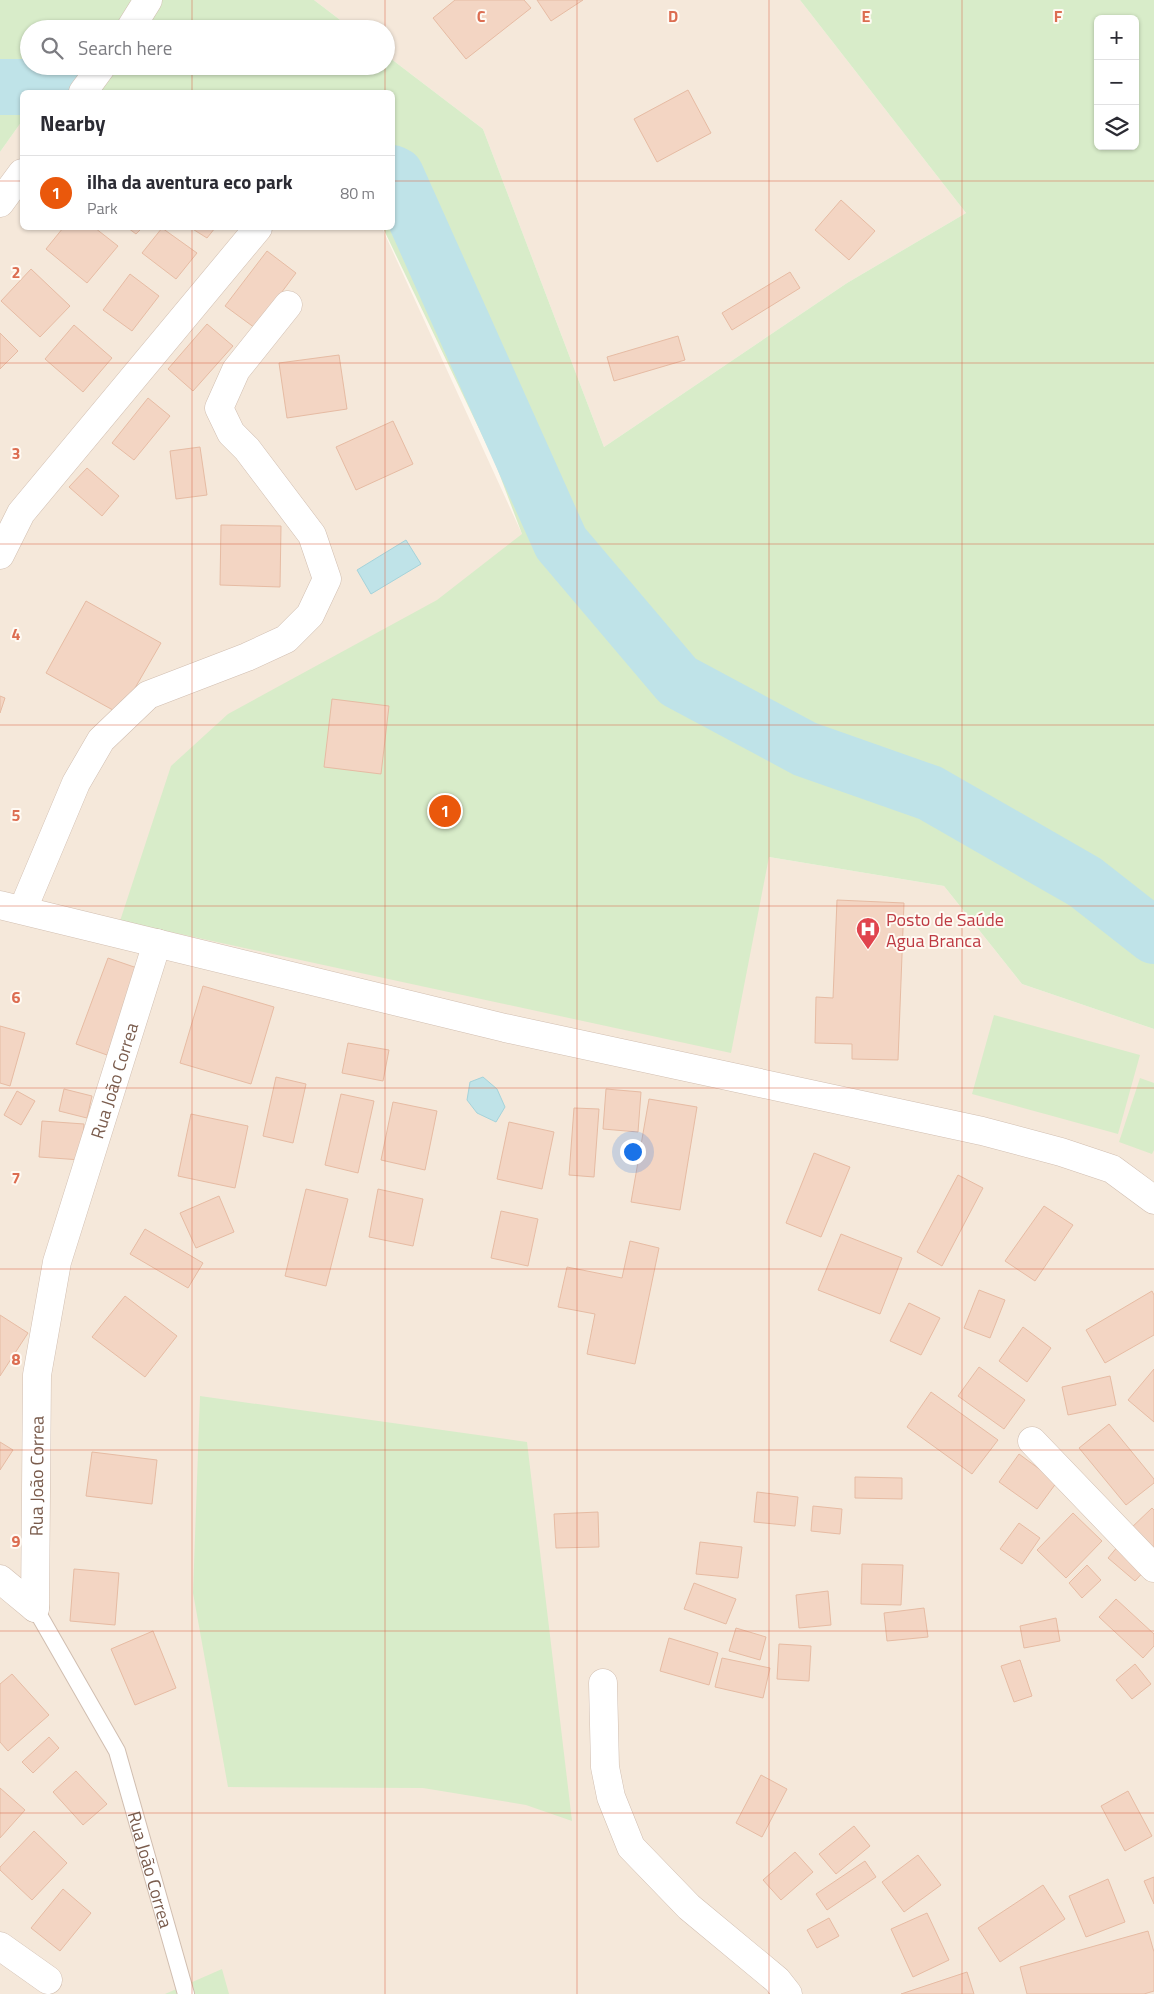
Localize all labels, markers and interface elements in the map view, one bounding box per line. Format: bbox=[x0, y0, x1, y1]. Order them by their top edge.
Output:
text: C bbox=[477, 4, 486, 28]
text: D bbox=[668, 4, 678, 28]
text: E bbox=[862, 4, 871, 28]
text: F bbox=[1054, 4, 1063, 28]
map controls bbox=[1094, 15, 1139, 150]
button: + bbox=[1094, 15, 1139, 60]
search box bbox=[20, 20, 395, 75]
text: Search here bbox=[78, 33, 172, 62]
icon: search bbox=[38, 34, 66, 62]
button: − bbox=[1094, 60, 1139, 105]
button: layers bbox=[1094, 105, 1139, 150]
text: Nearby bbox=[40, 107, 105, 139]
text: ilha da aventura eco park bbox=[87, 167, 293, 196]
text: 1 bbox=[52, 181, 60, 205]
text: 80 m bbox=[340, 181, 375, 205]
text: Park bbox=[87, 196, 118, 220]
text: 2 bbox=[12, 260, 20, 284]
text: 3 bbox=[12, 441, 20, 465]
text: 4 bbox=[12, 622, 21, 646]
pin: 1 bbox=[429, 792, 461, 830]
text: 5 bbox=[12, 803, 21, 827]
place label: Posto de Saúde Agua Branca bbox=[886, 906, 1004, 954]
hospital icon: Posto de Saúde Agua Branca bbox=[855, 916, 881, 950]
text: 6 bbox=[12, 985, 21, 1009]
street label: Rua João Correa bbox=[83, 1019, 145, 1142]
your location bbox=[620, 1139, 646, 1165]
text: 7 bbox=[12, 1166, 20, 1190]
text: 8 bbox=[12, 1347, 21, 1371]
street label: Rua João Correa bbox=[22, 1416, 50, 1536]
text: 9 bbox=[12, 1529, 21, 1553]
street label: Rua João Correa bbox=[121, 1808, 180, 1931]

